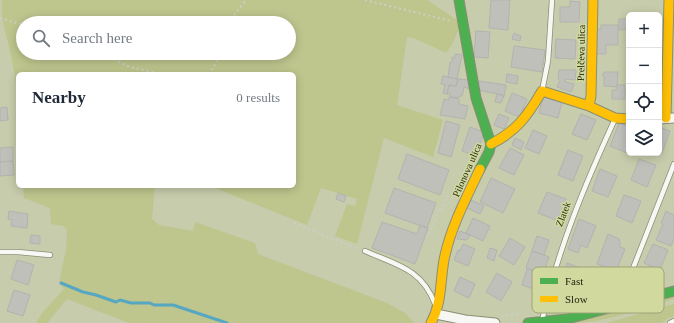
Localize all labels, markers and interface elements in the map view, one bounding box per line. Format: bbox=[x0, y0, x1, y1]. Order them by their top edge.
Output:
map controls bbox=[626, 12, 662, 156]
button: + bbox=[626, 12, 662, 48]
search box bbox=[16, 16, 296, 60]
street label: Prelčeva ulica bbox=[575, 24, 587, 81]
icon: search bbox=[30, 27, 52, 49]
text: Search here bbox=[62, 30, 132, 46]
button: − bbox=[626, 48, 662, 84]
button: locate bbox=[626, 84, 662, 120]
text: Nearby bbox=[32, 88, 86, 107]
text: 0 results bbox=[236, 90, 280, 105]
button: layers bbox=[626, 120, 662, 156]
street label: Pilonova ulica bbox=[450, 141, 484, 199]
street label: Zlatek bbox=[553, 200, 573, 228]
legend bbox=[532, 267, 664, 313]
text: Fast bbox=[565, 275, 583, 287]
text: Slow bbox=[565, 293, 588, 305]

